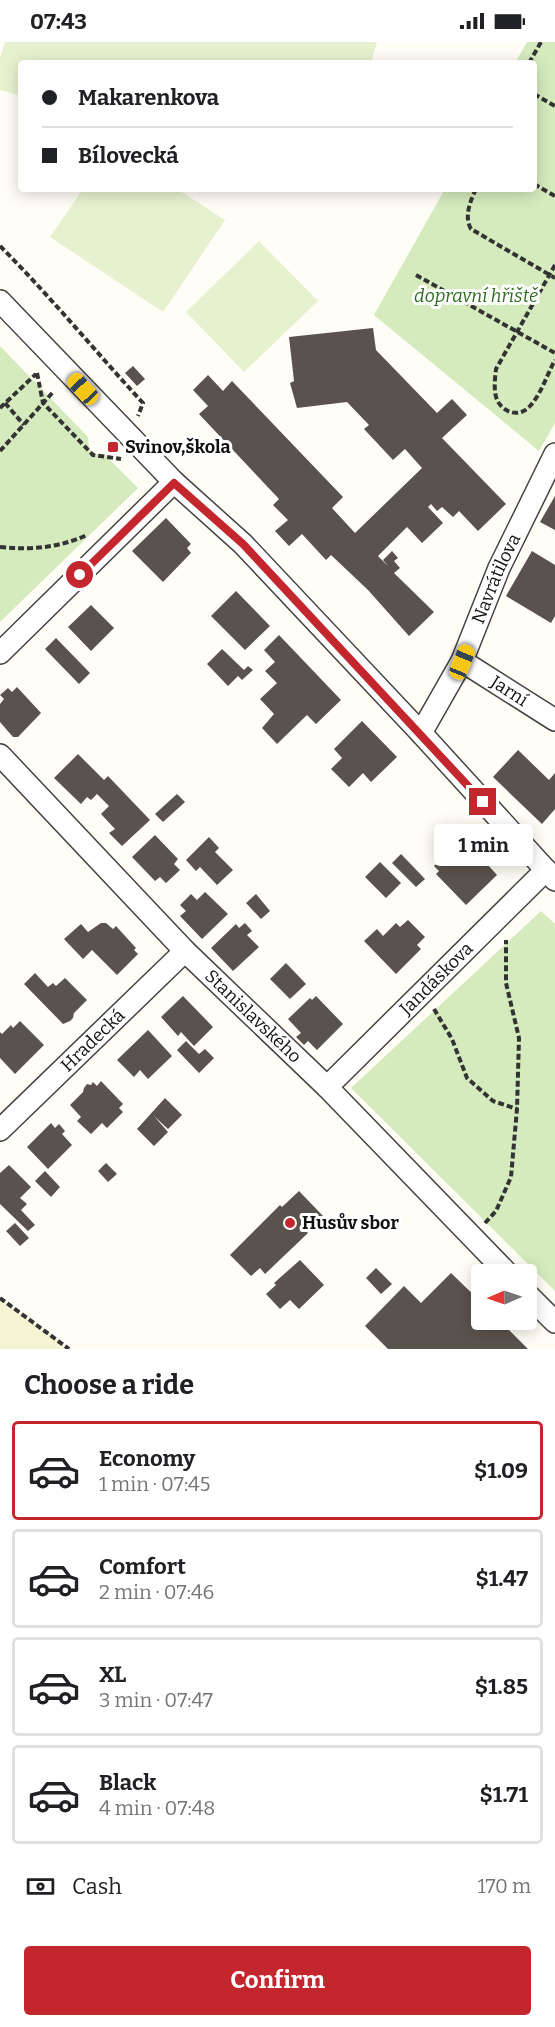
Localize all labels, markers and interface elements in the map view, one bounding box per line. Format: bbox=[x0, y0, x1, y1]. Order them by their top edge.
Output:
text: 07:43 bbox=[30, 8, 87, 35]
text: Makarenkova bbox=[78, 84, 219, 111]
text: Bílovecká bbox=[78, 142, 179, 169]
park label: dopravní hřiště bbox=[414, 285, 539, 307]
car bbox=[64, 370, 102, 408]
place label: Svinov,škola bbox=[125, 436, 231, 458]
marker: Svinov,škola bbox=[106, 440, 120, 454]
street label: Navrátilova bbox=[467, 530, 525, 627]
route start bbox=[66, 561, 93, 588]
car bbox=[447, 642, 477, 682]
street label: Jarní bbox=[486, 670, 533, 711]
route end bbox=[469, 788, 496, 815]
callout: 1 min bbox=[434, 823, 532, 865]
text: 1 min bbox=[458, 833, 509, 857]
street label: Jandáskova bbox=[394, 937, 478, 1020]
street label: Stanislavského bbox=[200, 965, 306, 1068]
street label: Hradecká bbox=[56, 1004, 129, 1076]
place label: Husův sbor bbox=[302, 1212, 399, 1234]
marker: Husův sbor bbox=[283, 1216, 297, 1230]
north arrow bbox=[471, 1264, 537, 1330]
map controls bbox=[471, 1264, 537, 1330]
text: Choose a ride bbox=[24, 1369, 194, 1401]
icon: car bbox=[27, 1444, 81, 1498]
text: Economy bbox=[99, 1445, 195, 1472]
text: $1.09 bbox=[474, 1457, 528, 1484]
text: 1 min · 07:45 bbox=[99, 1472, 210, 1496]
icon: car bbox=[27, 1552, 81, 1606]
text: Comfort bbox=[99, 1553, 186, 1580]
text: $1.47 bbox=[475, 1565, 528, 1592]
text: 2 min · 07:46 bbox=[99, 1580, 214, 1604]
icon: car bbox=[27, 1660, 81, 1714]
text: XL bbox=[99, 1661, 126, 1688]
text: $1.85 bbox=[475, 1673, 528, 1700]
text: 3 min · 07:47 bbox=[99, 1688, 213, 1712]
icon: car bbox=[27, 1768, 81, 1822]
text: Black bbox=[99, 1769, 156, 1796]
text: $1.71 bbox=[480, 1781, 528, 1808]
text: 4 min · 07:48 bbox=[99, 1796, 215, 1820]
icon: cash bbox=[24, 1870, 57, 1903]
text: Cash bbox=[72, 1873, 122, 1900]
text: 170 m bbox=[478, 1874, 531, 1898]
button: Confirm bbox=[24, 1946, 531, 2015]

